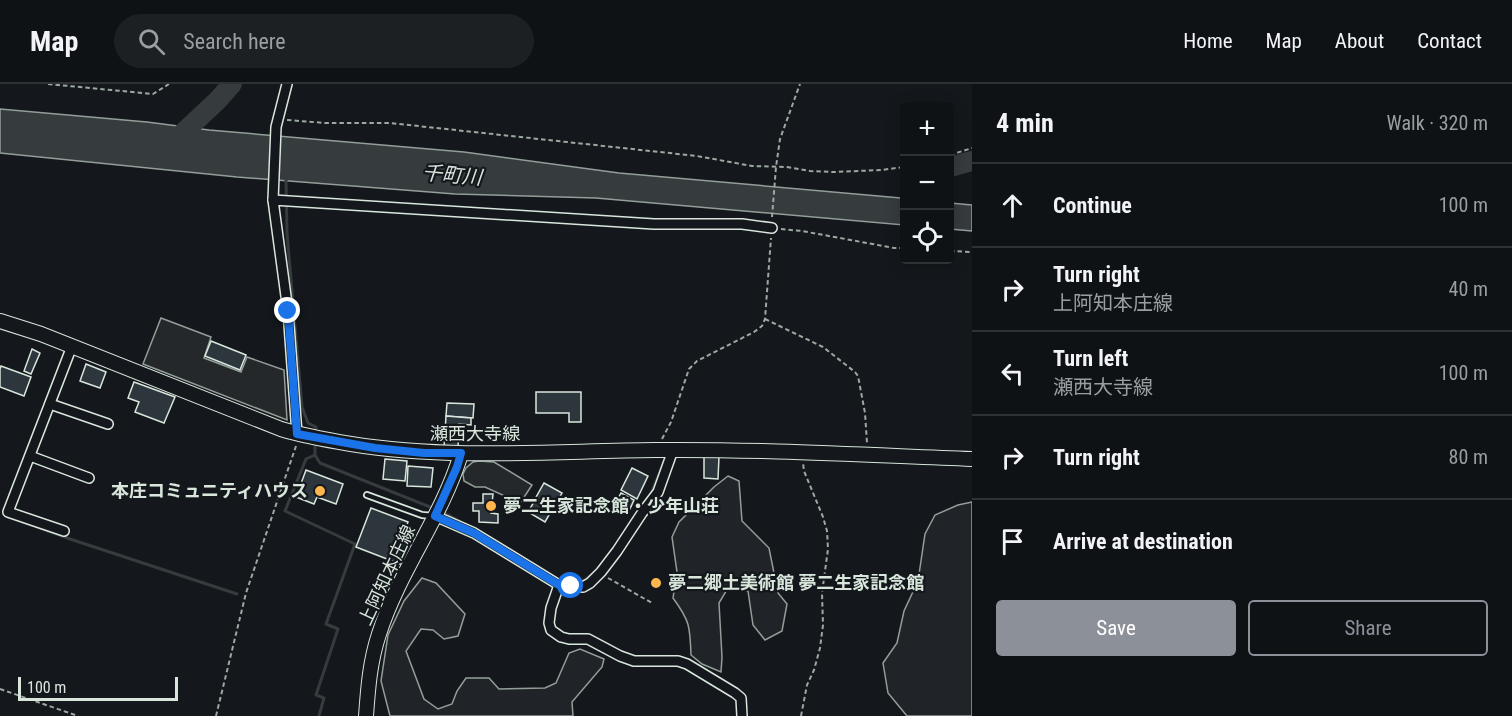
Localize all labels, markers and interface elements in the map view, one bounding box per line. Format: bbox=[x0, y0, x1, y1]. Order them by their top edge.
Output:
search box bbox=[114, 14, 534, 68]
text: Map bbox=[30, 25, 78, 58]
icon: search bbox=[135, 25, 168, 58]
text: Search here bbox=[183, 29, 286, 54]
text: Home bbox=[1183, 29, 1233, 53]
text: Map bbox=[1266, 29, 1302, 53]
text: About bbox=[1335, 29, 1384, 53]
text: Contact bbox=[1417, 29, 1482, 53]
map controls bbox=[900, 102, 954, 264]
button: + bbox=[900, 102, 954, 156]
text: 4 min bbox=[996, 108, 1054, 138]
text: Walk · 320 m bbox=[1387, 111, 1488, 135]
button: − bbox=[900, 156, 954, 210]
water label: 千町川 bbox=[421, 160, 485, 190]
icon: ahead bbox=[996, 189, 1029, 222]
text: Continue bbox=[1053, 193, 1132, 218]
text: 100 m bbox=[1439, 193, 1488, 217]
button: locate bbox=[900, 210, 954, 264]
text: Turn right bbox=[1053, 262, 1140, 287]
icon: right bbox=[996, 273, 1029, 306]
text: 40 m bbox=[1449, 277, 1488, 301]
text: 上阿知本庄線 bbox=[1053, 291, 1173, 315]
route end bbox=[274, 297, 300, 323]
text: Turn left bbox=[1053, 346, 1128, 371]
icon: left bbox=[996, 357, 1029, 390]
text: 100 m bbox=[1439, 361, 1488, 385]
text: 瀬西大寺線 bbox=[1053, 375, 1153, 399]
street label: 瀬西大寺線 bbox=[430, 423, 520, 444]
icon: right bbox=[996, 441, 1029, 474]
text: Turn right bbox=[1053, 445, 1140, 470]
text: 80 m bbox=[1449, 445, 1488, 469]
place label: 本庄コミュニティハウス bbox=[111, 480, 308, 501]
marker: 本庄コミュニティハウス bbox=[313, 484, 327, 498]
place label: 夢二生家記念館・少年山荘 bbox=[503, 495, 719, 516]
marker: 夢二生家記念館・少年山荘 bbox=[484, 499, 498, 513]
street label: 上阿知本庄線 bbox=[354, 521, 419, 628]
icon: arrive bbox=[996, 525, 1029, 558]
text: Arrive at destination bbox=[1053, 529, 1233, 554]
route start bbox=[557, 572, 583, 598]
place label: 夢二郷土美術館 夢二生家記念館 bbox=[668, 572, 924, 593]
marker: 夢二郷土美術館 夢二生家記念館 bbox=[649, 576, 663, 590]
button: Save bbox=[996, 600, 1236, 656]
button: Share bbox=[1248, 600, 1488, 656]
scale bar bbox=[18, 674, 178, 702]
text: 100 m bbox=[27, 678, 66, 697]

